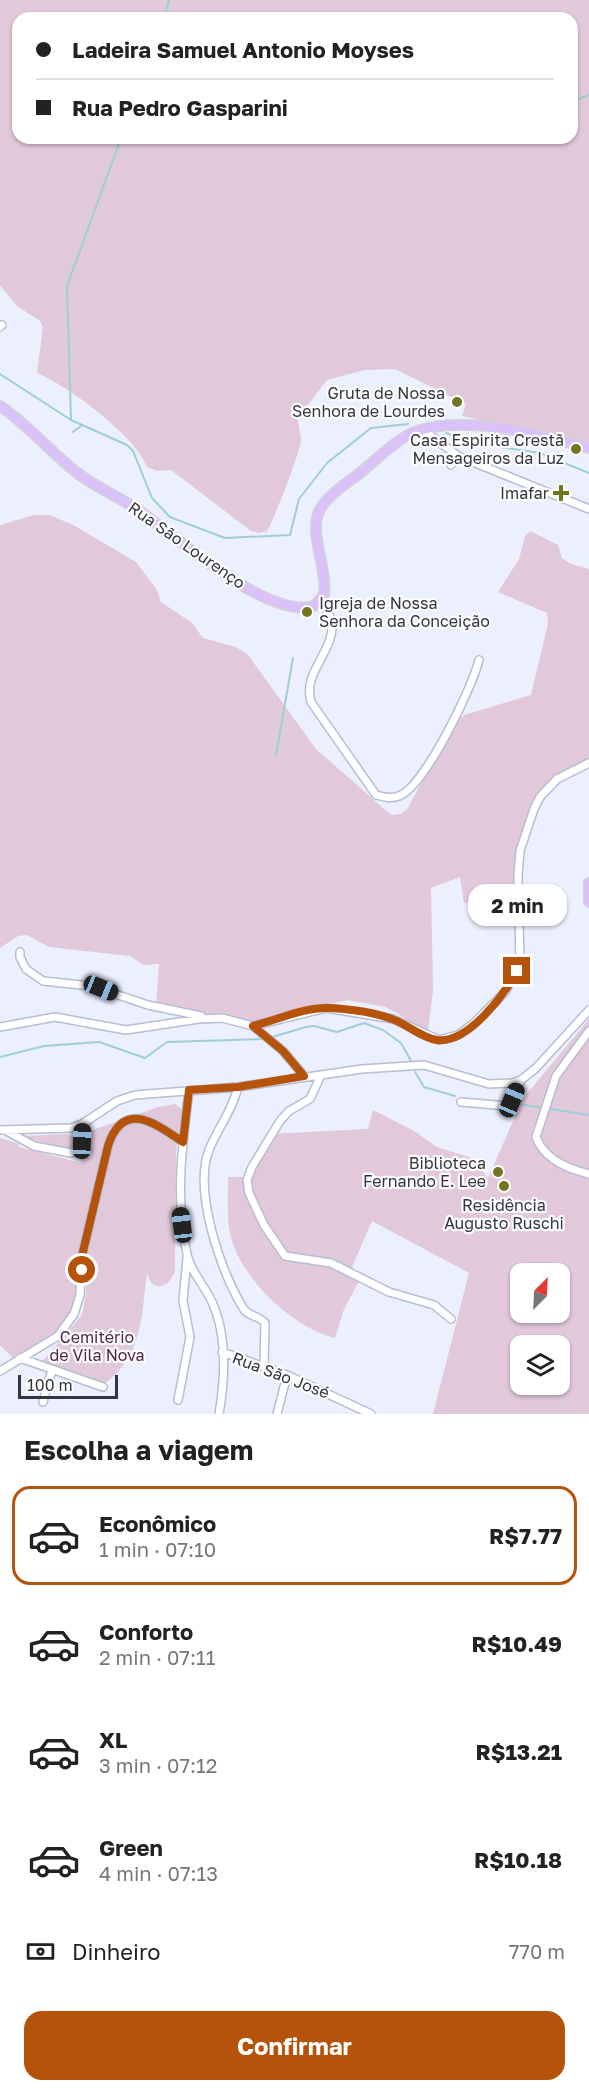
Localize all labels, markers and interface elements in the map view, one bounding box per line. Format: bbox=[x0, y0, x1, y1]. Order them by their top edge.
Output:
text: Ladeira Samuel Antonio Moyses bbox=[72, 36, 414, 63]
text: Rua Pedro Gasparini bbox=[72, 94, 288, 121]
place label: Gruta de Nossa Senhora de Lourdes bbox=[292, 383, 445, 421]
marker: Gruta de Nossa Senhora de Lourdes bbox=[450, 395, 464, 409]
place label: Casa Espirita Crestã Mensageiros da Luz bbox=[410, 430, 564, 468]
marker: Casa Espirita Crestã Mensageiros da Luz bbox=[569, 442, 583, 456]
place label: Imafar bbox=[500, 483, 549, 503]
marker: Imafar bbox=[554, 486, 568, 500]
street label: Rua São Lourenço bbox=[125, 497, 249, 593]
place label: Igreja de Nossa Senhora da Conceição bbox=[319, 593, 490, 631]
marker: Igreja de Nossa Senhora da Conceição bbox=[300, 605, 314, 619]
callout: 2 min bbox=[468, 884, 566, 926]
text: 2 min bbox=[491, 893, 544, 917]
route end bbox=[503, 957, 530, 984]
car bbox=[81, 973, 121, 1003]
car bbox=[497, 1080, 527, 1120]
car bbox=[72, 1123, 92, 1159]
place label: Biblioteca Fernando E. Lee bbox=[363, 1153, 486, 1191]
marker: Biblioteca Fernando E. Lee bbox=[491, 1165, 505, 1179]
marker: Residência Augusto Ruschi bbox=[497, 1179, 511, 1193]
place label: Residência Augusto Ruschi bbox=[444, 1195, 564, 1233]
car bbox=[171, 1206, 193, 1244]
route start bbox=[68, 1256, 95, 1283]
north arrow bbox=[510, 1263, 570, 1323]
map controls bbox=[510, 1263, 570, 1395]
park label: Cemitério de Vila Nova bbox=[49, 1327, 145, 1365]
button: layers bbox=[510, 1335, 570, 1395]
street label: Rua São José bbox=[230, 1347, 332, 1403]
scale bar bbox=[18, 1372, 118, 1400]
text: 100 m bbox=[27, 1375, 73, 1395]
text: Escolha a viagem bbox=[24, 1434, 253, 1466]
icon: car bbox=[27, 1509, 81, 1563]
text: Econômico bbox=[99, 1510, 216, 1537]
text: R$7.77 bbox=[489, 1522, 562, 1549]
text: 1 min · 07:10 bbox=[99, 1537, 216, 1561]
icon: car bbox=[27, 1617, 81, 1671]
text: Conforto bbox=[99, 1618, 193, 1645]
text: R$10.49 bbox=[472, 1630, 562, 1657]
text: 2 min · 07:11 bbox=[99, 1645, 215, 1669]
icon: car bbox=[27, 1725, 81, 1779]
text: XL bbox=[99, 1726, 127, 1753]
text: R$13.21 bbox=[475, 1738, 562, 1765]
text: 3 min · 07:12 bbox=[99, 1753, 217, 1777]
icon: car bbox=[27, 1833, 81, 1887]
text: Green bbox=[99, 1834, 163, 1861]
text: R$10.18 bbox=[474, 1846, 562, 1873]
text: 4 min · 07:13 bbox=[99, 1861, 218, 1885]
icon: cash bbox=[24, 1935, 57, 1968]
text: Dinheiro bbox=[72, 1938, 161, 1965]
text: 770 m bbox=[509, 1939, 565, 1963]
button: Confirmar bbox=[24, 2011, 565, 2080]

